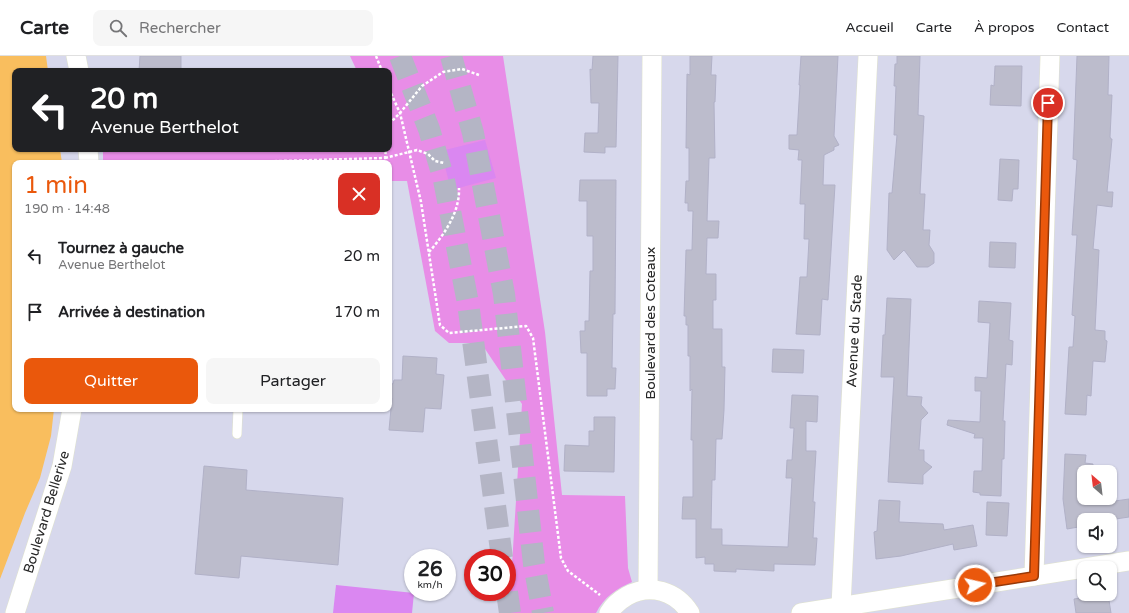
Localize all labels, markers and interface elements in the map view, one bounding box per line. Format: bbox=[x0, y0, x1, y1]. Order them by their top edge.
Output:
search box bbox=[93, 10, 373, 46]
text: Carte bbox=[20, 17, 69, 39]
icon: search bbox=[107, 17, 129, 39]
text: Rechercher bbox=[139, 19, 221, 37]
text: Accueil bbox=[845, 19, 894, 36]
text: Carte bbox=[916, 19, 952, 36]
text: À propos bbox=[974, 19, 1035, 36]
text: Contact bbox=[1057, 19, 1109, 36]
text: 20 m bbox=[90, 82, 158, 116]
icon: left bbox=[24, 84, 76, 136]
pin bbox=[1031, 86, 1065, 120]
icon: arrive bbox=[1037, 92, 1059, 114]
text: Avenue Berthelot bbox=[90, 116, 239, 138]
text: 1 min bbox=[24, 171, 88, 200]
button: close bbox=[338, 173, 380, 215]
text: 190 m · 14:48 bbox=[24, 201, 110, 217]
text: Tournez à gauche bbox=[58, 239, 184, 257]
icon: left bbox=[24, 245, 46, 267]
text: 20 m bbox=[343, 247, 380, 265]
street label: Boulevard des Coteaux bbox=[642, 247, 659, 399]
text: Avenue Berthelot bbox=[58, 257, 165, 273]
street label: Avenue du Stade bbox=[843, 274, 866, 388]
icon: arrive bbox=[24, 301, 46, 323]
text: Arrivée à destination bbox=[58, 303, 205, 321]
text: 170 m bbox=[334, 303, 380, 321]
button: Quitter bbox=[24, 358, 198, 404]
button: Partager bbox=[206, 358, 380, 404]
street label: Boulevard Bellerive bbox=[20, 449, 73, 576]
north arrow bbox=[1077, 465, 1117, 505]
map controls bbox=[1077, 465, 1117, 601]
button: sound bbox=[1077, 513, 1117, 553]
speed limit sign: 30 bbox=[464, 549, 516, 601]
text: 26 bbox=[417, 558, 443, 582]
button: search bbox=[1077, 561, 1117, 601]
position arrow bbox=[954, 564, 996, 606]
text: km/h bbox=[417, 579, 443, 591]

